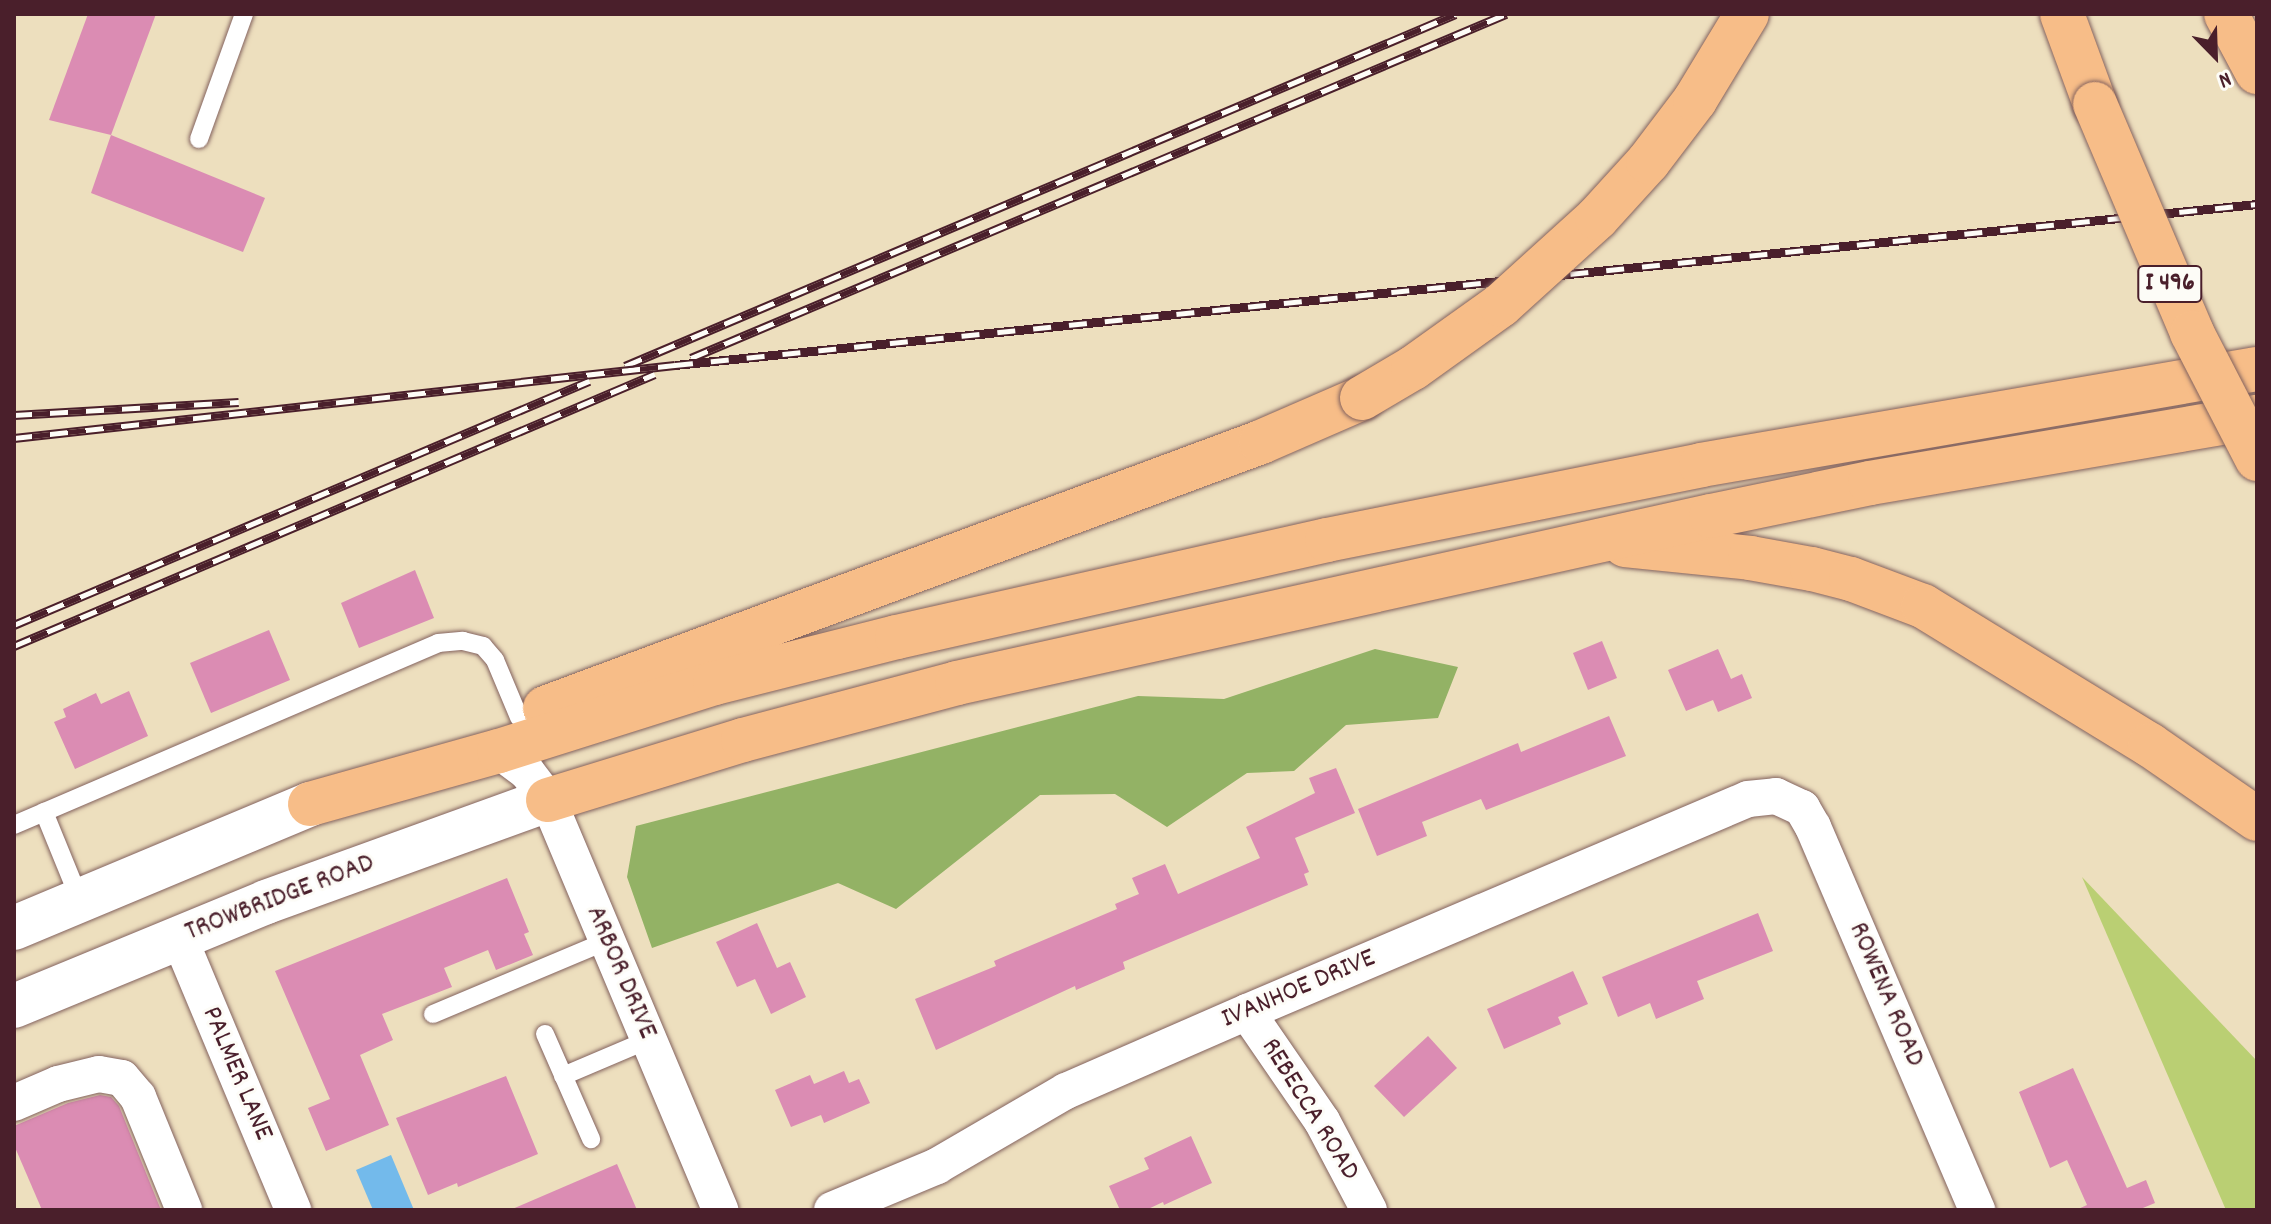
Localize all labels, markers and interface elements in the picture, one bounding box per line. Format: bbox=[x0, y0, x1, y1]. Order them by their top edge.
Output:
north arrow bbox=[2175, 16, 2255, 96]
text: N bbox=[2214, 62, 2236, 95]
road number: I 496 bbox=[2136, 262, 2204, 306]
street label: TROWBRIDGE ROAD bbox=[181, 848, 379, 950]
street label: ARBOR DRIVE bbox=[577, 901, 663, 1045]
street label: ROWENA ROAD bbox=[1840, 918, 1930, 1072]
street label: IVANHOE DRIVE bbox=[1217, 943, 1381, 1037]
street label: PALMER LANE bbox=[193, 1002, 279, 1146]
street label: REBECCA ROAD bbox=[1252, 1033, 1366, 1187]

